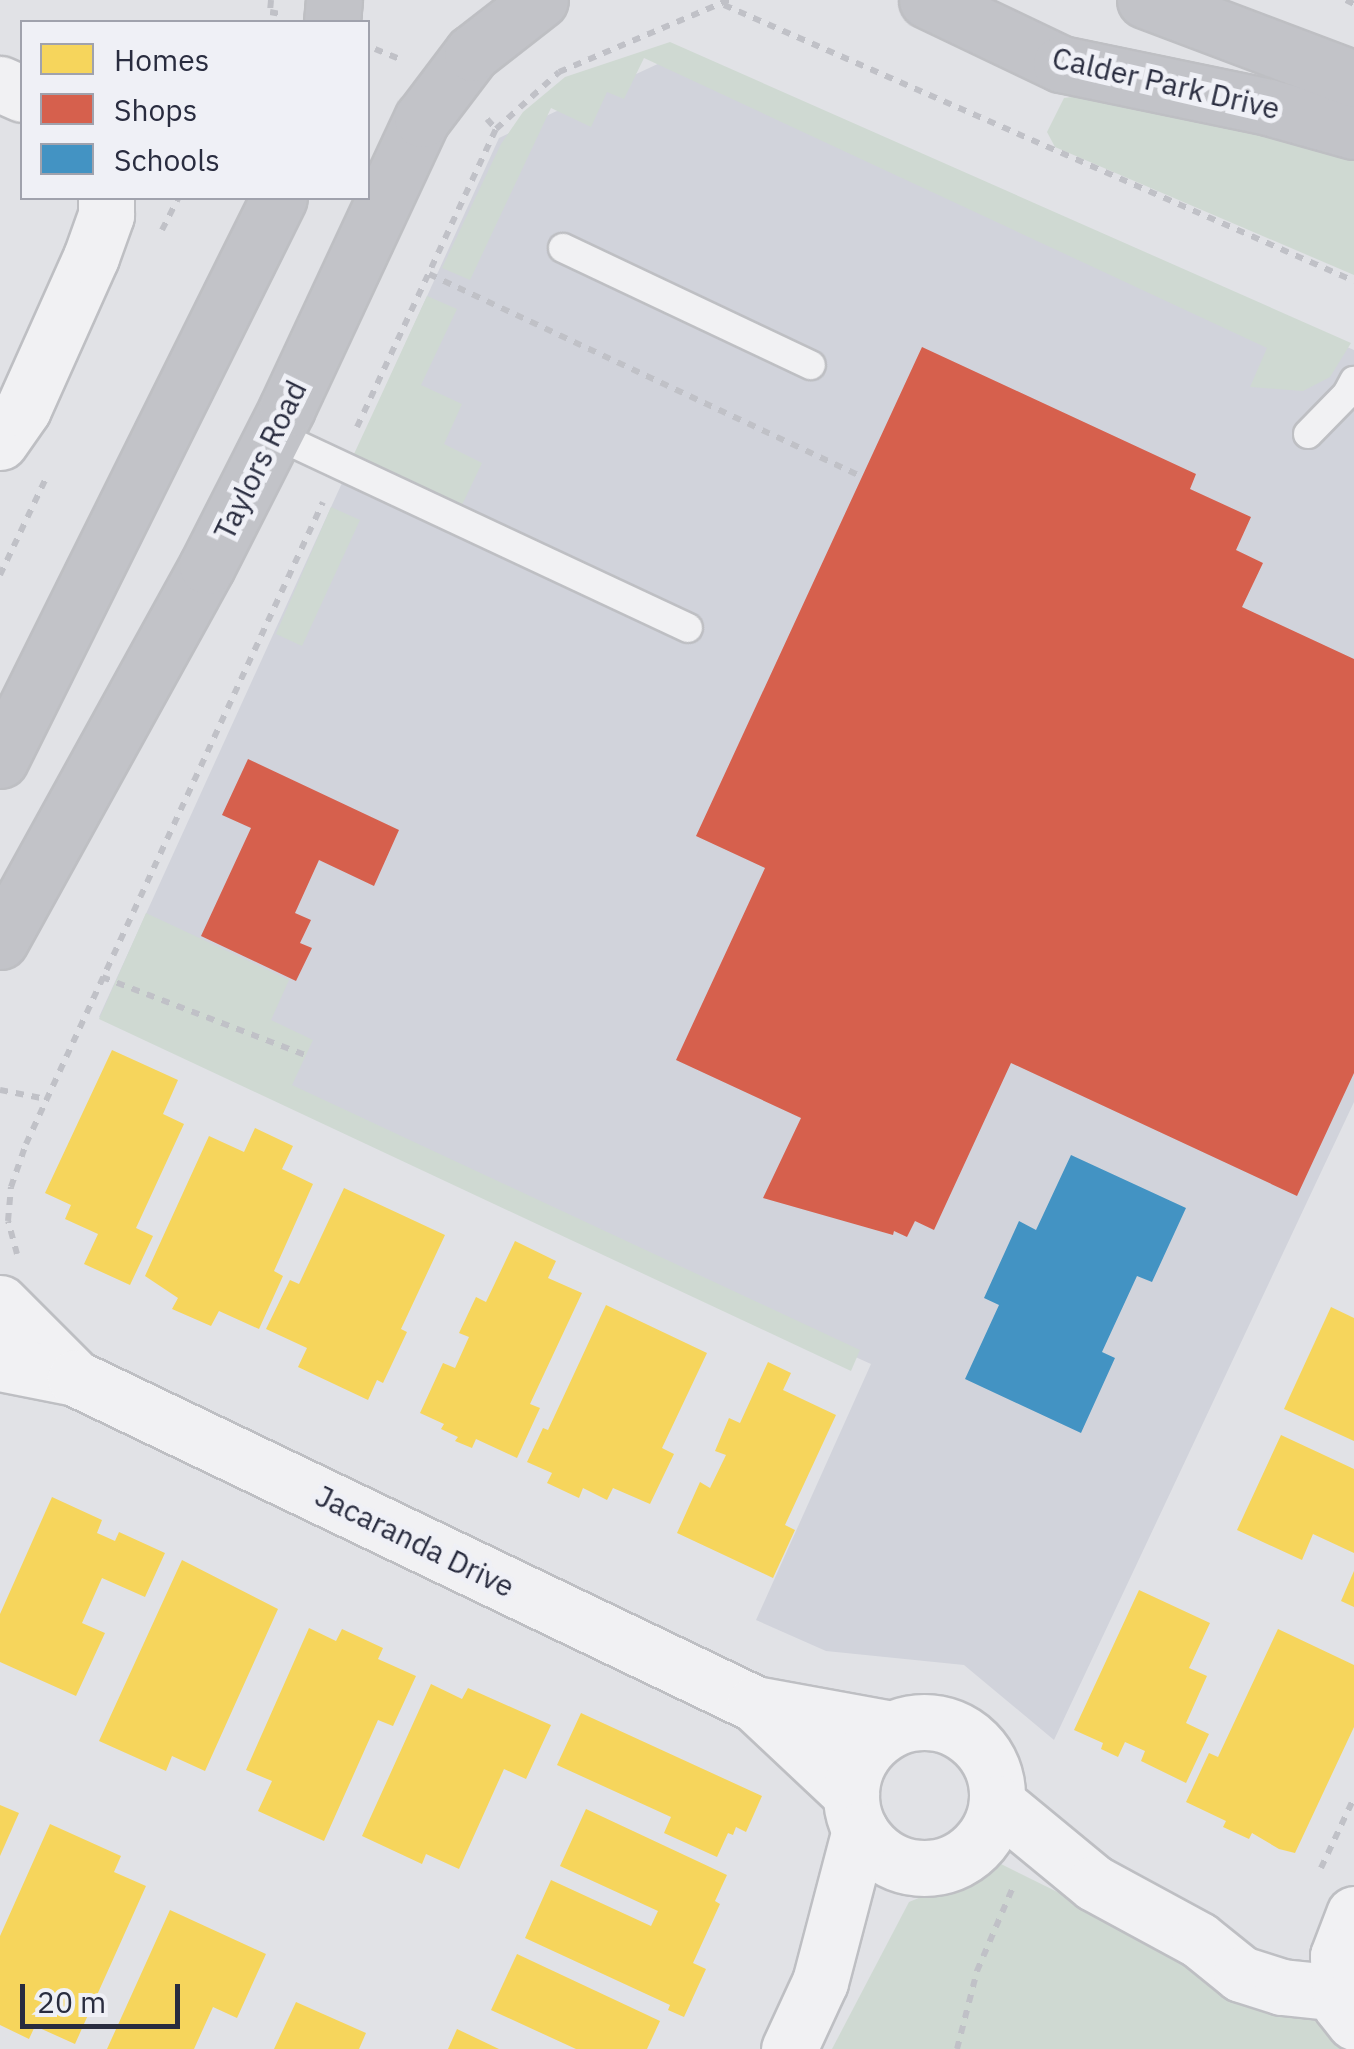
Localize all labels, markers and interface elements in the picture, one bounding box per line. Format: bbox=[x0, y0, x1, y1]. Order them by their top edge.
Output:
legend bbox=[20, 20, 370, 200]
street label: Calder Park Drive bbox=[1049, 39, 1283, 127]
text: Homes bbox=[114, 40, 209, 79]
text: Shops bbox=[114, 90, 197, 129]
text: Schools bbox=[114, 140, 220, 179]
street label: Taylors Road bbox=[206, 375, 314, 545]
street label: Jacaranda Drive bbox=[310, 1477, 520, 1605]
scale bar bbox=[25, 1964, 185, 2026]
text: 20 m bbox=[37, 1982, 106, 2021]

